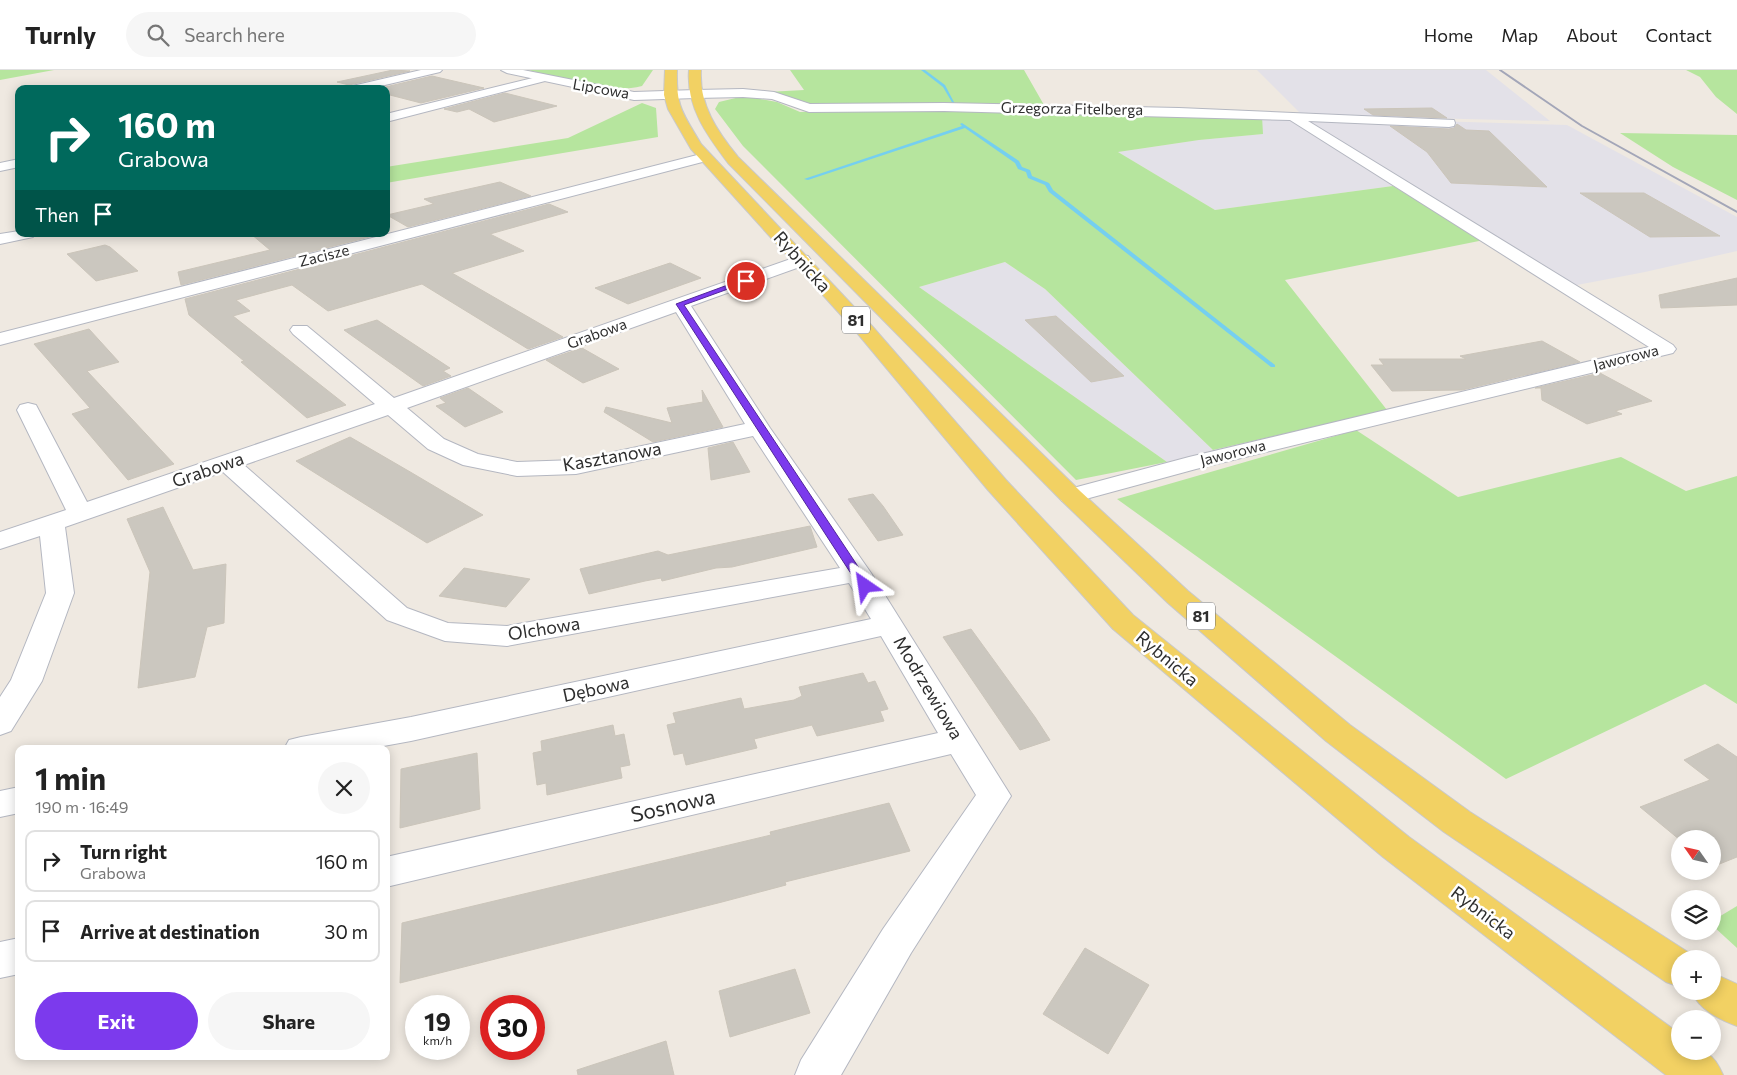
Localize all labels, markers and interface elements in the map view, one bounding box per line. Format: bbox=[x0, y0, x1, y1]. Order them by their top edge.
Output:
search box bbox=[126, 12, 476, 57]
text: Turnly bbox=[25, 20, 96, 49]
icon: search bbox=[144, 21, 172, 49]
text: Search here bbox=[184, 23, 285, 46]
text: Home bbox=[1424, 24, 1473, 46]
text: Map bbox=[1501, 24, 1538, 46]
text: About bbox=[1566, 24, 1618, 46]
text: Contact bbox=[1646, 24, 1712, 46]
street label: Lipcowa bbox=[571, 74, 631, 102]
street label: Grzegorza Fitelberga bbox=[1001, 98, 1143, 118]
text: 160 m bbox=[118, 102, 216, 145]
icon: right bbox=[35, 105, 100, 170]
text: Grabowa bbox=[118, 145, 209, 172]
icon: arrive bbox=[89, 200, 117, 228]
text: Then bbox=[35, 203, 79, 226]
street label: Rybnicka bbox=[770, 226, 836, 297]
street label: Zacisze bbox=[297, 240, 351, 270]
pin bbox=[725, 260, 767, 302]
icon: arrive bbox=[732, 267, 760, 295]
road number: 81 bbox=[842, 306, 870, 334]
street label: Grabowa bbox=[564, 314, 629, 352]
street label: Jaworowa bbox=[1591, 340, 1660, 374]
street label: Jaworowa bbox=[1198, 435, 1267, 469]
street label: Kasztanowa bbox=[561, 437, 663, 476]
street label: Grabowa bbox=[169, 447, 246, 492]
position arrow bbox=[838, 559, 890, 611]
road number: 81 bbox=[1187, 602, 1215, 630]
street label: Olchowa bbox=[506, 611, 581, 645]
street label: Rybnicka bbox=[1132, 626, 1203, 691]
street label: Modrzewiowa bbox=[889, 632, 968, 743]
street label: Dębowa bbox=[561, 670, 631, 706]
text: 1 min bbox=[35, 759, 106, 796]
button: close bbox=[318, 762, 370, 814]
street label: Sosnowa bbox=[628, 783, 717, 826]
text: 190 m · 16:49 bbox=[35, 797, 129, 816]
north arrow bbox=[1671, 830, 1721, 880]
map controls bbox=[1671, 830, 1721, 1060]
text: Turn right bbox=[80, 840, 167, 863]
icon: right bbox=[37, 847, 65, 875]
text: 160 m bbox=[316, 850, 368, 873]
text: Grabowa bbox=[80, 863, 146, 882]
street label: Rybnicka bbox=[1447, 881, 1520, 944]
button: layers bbox=[1671, 890, 1721, 940]
icon: arrive bbox=[37, 917, 65, 945]
text: Arrive at destination bbox=[80, 920, 260, 943]
text: 30 m bbox=[325, 920, 368, 943]
button: + bbox=[1671, 950, 1721, 1000]
button: Exit bbox=[35, 992, 198, 1050]
button: Share bbox=[208, 992, 370, 1050]
speed limit sign: 30 bbox=[480, 995, 545, 1060]
text: 19 bbox=[424, 1006, 451, 1036]
button: − bbox=[1671, 1010, 1721, 1060]
text: km/h bbox=[423, 1033, 452, 1047]

